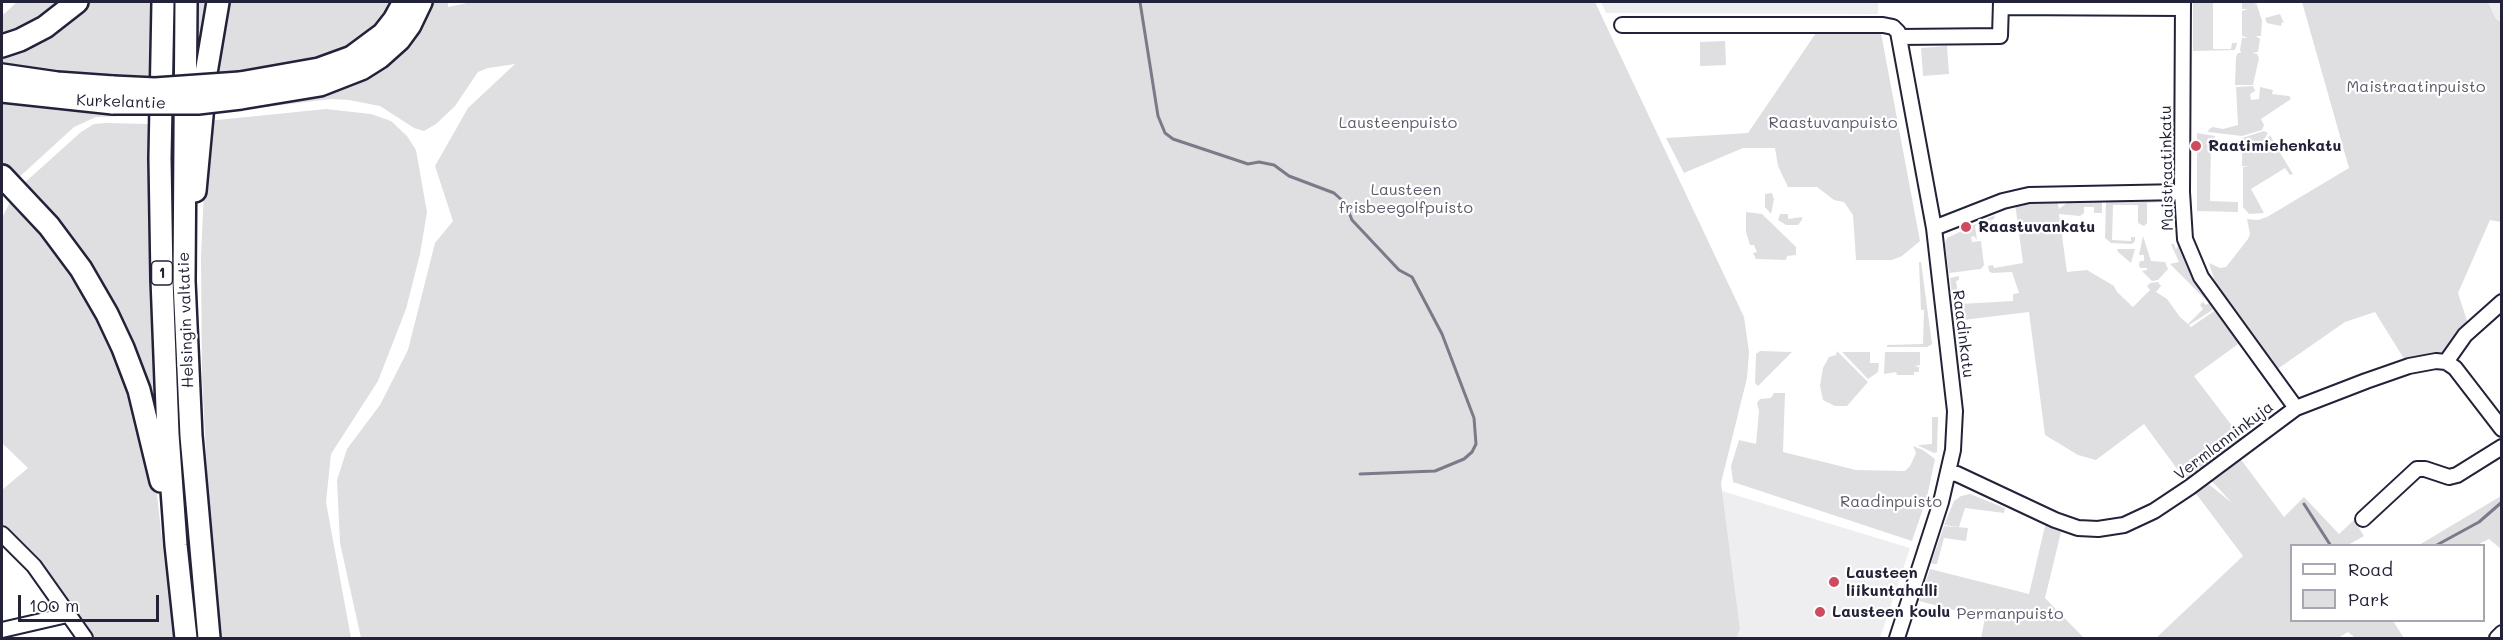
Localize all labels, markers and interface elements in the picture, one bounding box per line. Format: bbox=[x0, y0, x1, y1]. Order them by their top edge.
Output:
park label: Maistraatinpuisto bbox=[2346, 77, 2486, 97]
street label: Kurkelantie bbox=[76, 91, 166, 113]
street label: Maistraatinkatu bbox=[2156, 105, 2178, 231]
park label: Lausteenpuisto bbox=[1339, 113, 1457, 133]
park label: Raastuvanpuisto bbox=[1769, 113, 1897, 133]
place label: Raatimiehenkatu bbox=[2208, 136, 2342, 156]
marker: Raatimiehenkatu bbox=[2189, 139, 2203, 153]
park label: Lausteen frisbeegolfpuisto bbox=[1339, 180, 1473, 218]
place label: Raastuvankatu bbox=[1978, 217, 2095, 237]
marker: Raastuvankatu bbox=[1959, 220, 1973, 234]
street label: Helsingin valtatie bbox=[174, 252, 198, 388]
road number: 1 bbox=[152, 261, 172, 285]
street label: Raadinkatu bbox=[1948, 289, 1978, 379]
street label: Vermlanninkuja bbox=[2171, 398, 2277, 484]
park label: Raadinpuisto bbox=[1840, 492, 1942, 512]
legend bbox=[2290, 544, 2485, 622]
text: Road bbox=[2348, 557, 2393, 581]
place label: Lausteen liikuntahalli bbox=[1846, 563, 1938, 601]
marker: Lausteen liikuntahalli bbox=[1827, 575, 1841, 589]
scale bar bbox=[21, 583, 162, 621]
text: Park bbox=[2348, 587, 2389, 611]
text: 100 m bbox=[29, 593, 79, 617]
place label: Lausteen koulu bbox=[1832, 602, 1950, 622]
park label: Permanpuisto bbox=[1956, 604, 2064, 624]
marker: Lausteen koulu bbox=[1813, 605, 1827, 619]

